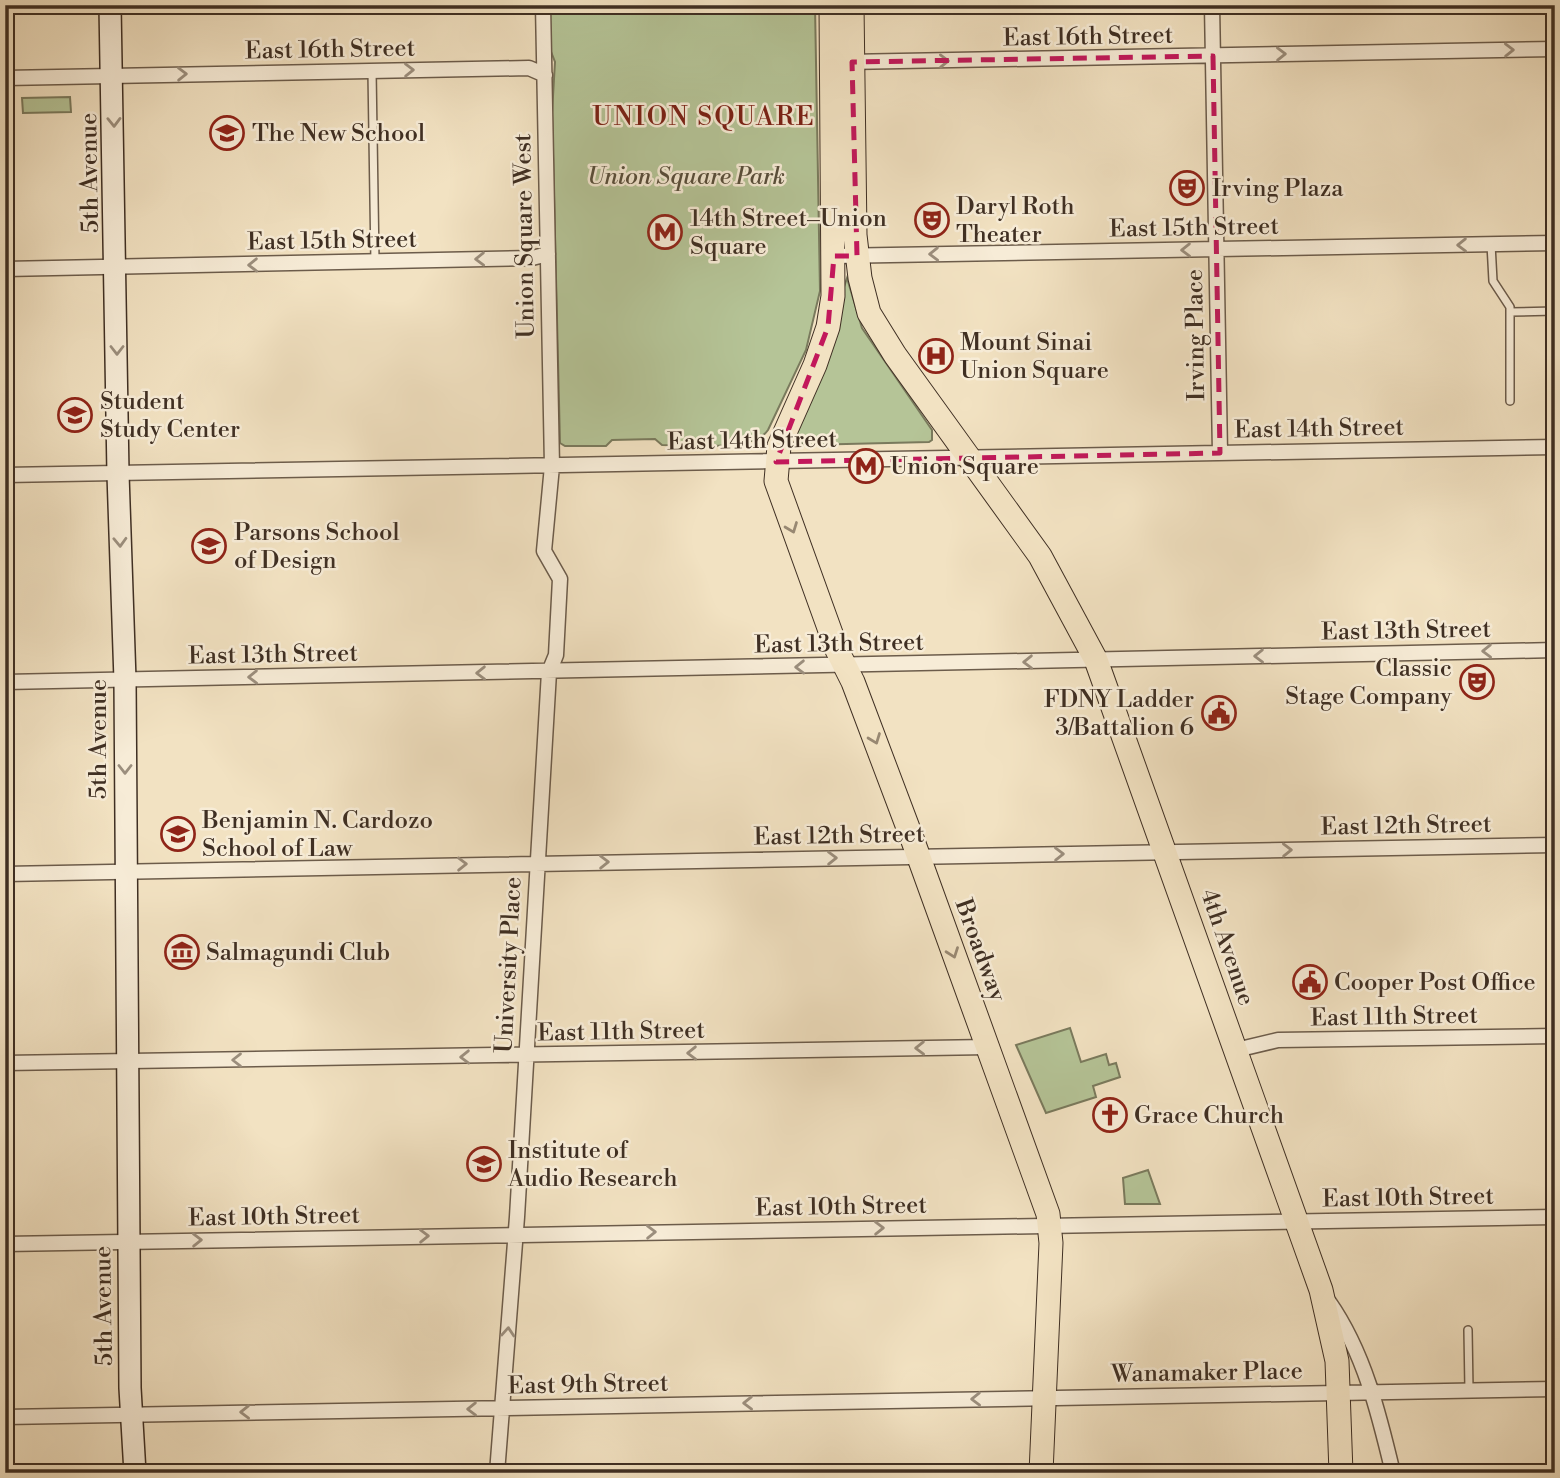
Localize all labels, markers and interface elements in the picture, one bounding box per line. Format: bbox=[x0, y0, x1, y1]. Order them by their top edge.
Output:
street label: East 16th Street bbox=[1003, 21, 1174, 53]
street label: East 16th Street bbox=[245, 34, 416, 66]
one-way arrow bbox=[1504, 42, 1514, 58]
one-way arrow bbox=[1276, 46, 1287, 61]
one-way arrow bbox=[939, 53, 950, 69]
one-way arrow bbox=[404, 62, 415, 78]
one-way arrow bbox=[177, 66, 187, 82]
district label: UNION SQUARE bbox=[592, 101, 816, 133]
street label: 5th Avenue bbox=[74, 113, 106, 233]
school or university icon: The New School bbox=[208, 114, 246, 152]
one-way arrow bbox=[107, 117, 122, 128]
place label: The New School bbox=[252, 119, 425, 149]
street label: Union Square West bbox=[508, 133, 542, 339]
park label: Union Square Park bbox=[587, 162, 785, 192]
theatre icon: Irving Plaza bbox=[1168, 169, 1206, 207]
place label: Irving Plaza bbox=[1212, 174, 1344, 204]
place label: Daryl Roth Theater bbox=[956, 192, 1075, 250]
theatre icon: Daryl Roth Theater bbox=[913, 201, 951, 239]
place label: 14th Street–Union Square bbox=[690, 204, 887, 262]
street label: East 15th Street bbox=[1109, 212, 1280, 244]
metro station icon: 14th Street–Union Square bbox=[646, 213, 684, 251]
street label: East 15th Street bbox=[247, 225, 418, 257]
one-way arrow bbox=[1456, 237, 1467, 253]
one-way arrow bbox=[1180, 242, 1190, 258]
one-way arrow bbox=[928, 246, 938, 262]
one-way arrow bbox=[475, 252, 486, 267]
one-way arrow bbox=[247, 257, 258, 272]
street label: Irving Place bbox=[1180, 269, 1212, 401]
place label: Mount Sinai Union Square bbox=[960, 328, 1109, 386]
hospital icon: Mount Sinai Union Square bbox=[917, 337, 955, 375]
one-way arrow bbox=[109, 345, 125, 356]
place label: Student Study Center bbox=[100, 387, 240, 445]
school or university icon: Student Study Center bbox=[56, 396, 94, 434]
street label: East 14th Street bbox=[1234, 413, 1405, 445]
street label: East 14th Street bbox=[667, 425, 838, 457]
metro station icon: Union Square bbox=[847, 447, 885, 485]
place label: Union Square bbox=[890, 452, 1039, 482]
place label: Parsons School of Design bbox=[234, 518, 400, 576]
one-way arrow bbox=[783, 521, 797, 533]
school or university icon: Parsons School of Design bbox=[190, 527, 228, 565]
one-way arrow bbox=[113, 537, 128, 548]
street label: East 13th Street bbox=[1321, 615, 1492, 647]
street label: East 13th Street bbox=[754, 628, 925, 660]
street label: East 13th Street bbox=[188, 639, 359, 671]
one-way arrow bbox=[1481, 644, 1492, 659]
one-way arrow bbox=[1253, 648, 1264, 664]
one-way arrow bbox=[1022, 654, 1033, 670]
place label: Classic Stage Company bbox=[1285, 654, 1452, 712]
one-way arrow bbox=[795, 659, 805, 675]
theatre icon: Classic Stage Company bbox=[1458, 663, 1496, 701]
one-way arrow bbox=[475, 665, 486, 681]
one-way arrow bbox=[248, 669, 258, 685]
street label: 5th Avenue bbox=[84, 679, 114, 799]
place label: FDNY Ladder 3/Battalion 6 bbox=[1044, 685, 1194, 743]
public building icon: FDNY Ladder 3/Battalion 6 bbox=[1200, 694, 1238, 732]
one-way arrow bbox=[866, 733, 880, 745]
one-way arrow bbox=[117, 765, 133, 775]
place label: Benjamin N. Cardozo School of Law bbox=[201, 806, 433, 864]
street label: East 12th Street bbox=[1320, 810, 1492, 842]
school or university icon: Benjamin N. Cardozo School of Law bbox=[159, 815, 197, 853]
street label: East 12th Street bbox=[753, 820, 925, 852]
one-way arrow bbox=[1282, 842, 1292, 858]
one-way arrow bbox=[1054, 846, 1065, 862]
one-way arrow bbox=[827, 850, 837, 866]
one-way arrow bbox=[599, 854, 610, 870]
one-way arrow bbox=[457, 857, 468, 872]
street label: University Place bbox=[489, 876, 529, 1054]
street label: 4th Avenue bbox=[1193, 885, 1261, 1010]
street label: Broadway bbox=[947, 894, 1013, 1006]
museum icon: Salmagundi Club bbox=[163, 933, 201, 971]
place label: Salmagundi Club bbox=[206, 938, 390, 968]
one-way arrow bbox=[945, 946, 959, 958]
public building icon: Cooper Post Office bbox=[1291, 963, 1329, 1001]
place label: Cooper Post Office bbox=[1334, 968, 1536, 998]
street label: East 11th Street bbox=[1310, 1001, 1479, 1033]
street label: East 11th Street bbox=[537, 1016, 706, 1048]
one-way arrow bbox=[914, 1041, 925, 1056]
one-way arrow bbox=[687, 1045, 697, 1061]
one-way arrow bbox=[459, 1049, 470, 1065]
one-way arrow bbox=[232, 1052, 242, 1068]
church icon: Grace Church bbox=[1091, 1096, 1129, 1134]
place label: Grace Church bbox=[1134, 1101, 1284, 1131]
place label: Institute of Audio Research bbox=[507, 1136, 678, 1194]
school or university icon: Institute of Audio Research bbox=[465, 1145, 503, 1183]
street label: East 10th Street bbox=[1322, 1181, 1495, 1214]
street label: East 10th Street bbox=[755, 1190, 928, 1223]
street label: East 10th Street bbox=[188, 1200, 361, 1233]
one-way arrow bbox=[874, 1220, 885, 1236]
one-way arrow bbox=[647, 1224, 657, 1240]
one-way arrow bbox=[419, 1229, 430, 1244]
one-way arrow bbox=[191, 1233, 202, 1248]
street label: 5th Avenue bbox=[88, 1246, 120, 1366]
one-way arrow bbox=[500, 1326, 515, 1337]
street label: Wanamaker Place bbox=[1110, 1356, 1303, 1390]
street label: East 9th Street bbox=[507, 1369, 669, 1401]
one-way arrow bbox=[970, 1391, 981, 1407]
one-way arrow bbox=[743, 1395, 753, 1411]
one-way arrow bbox=[466, 1401, 477, 1417]
one-way arrow bbox=[239, 1404, 249, 1420]

